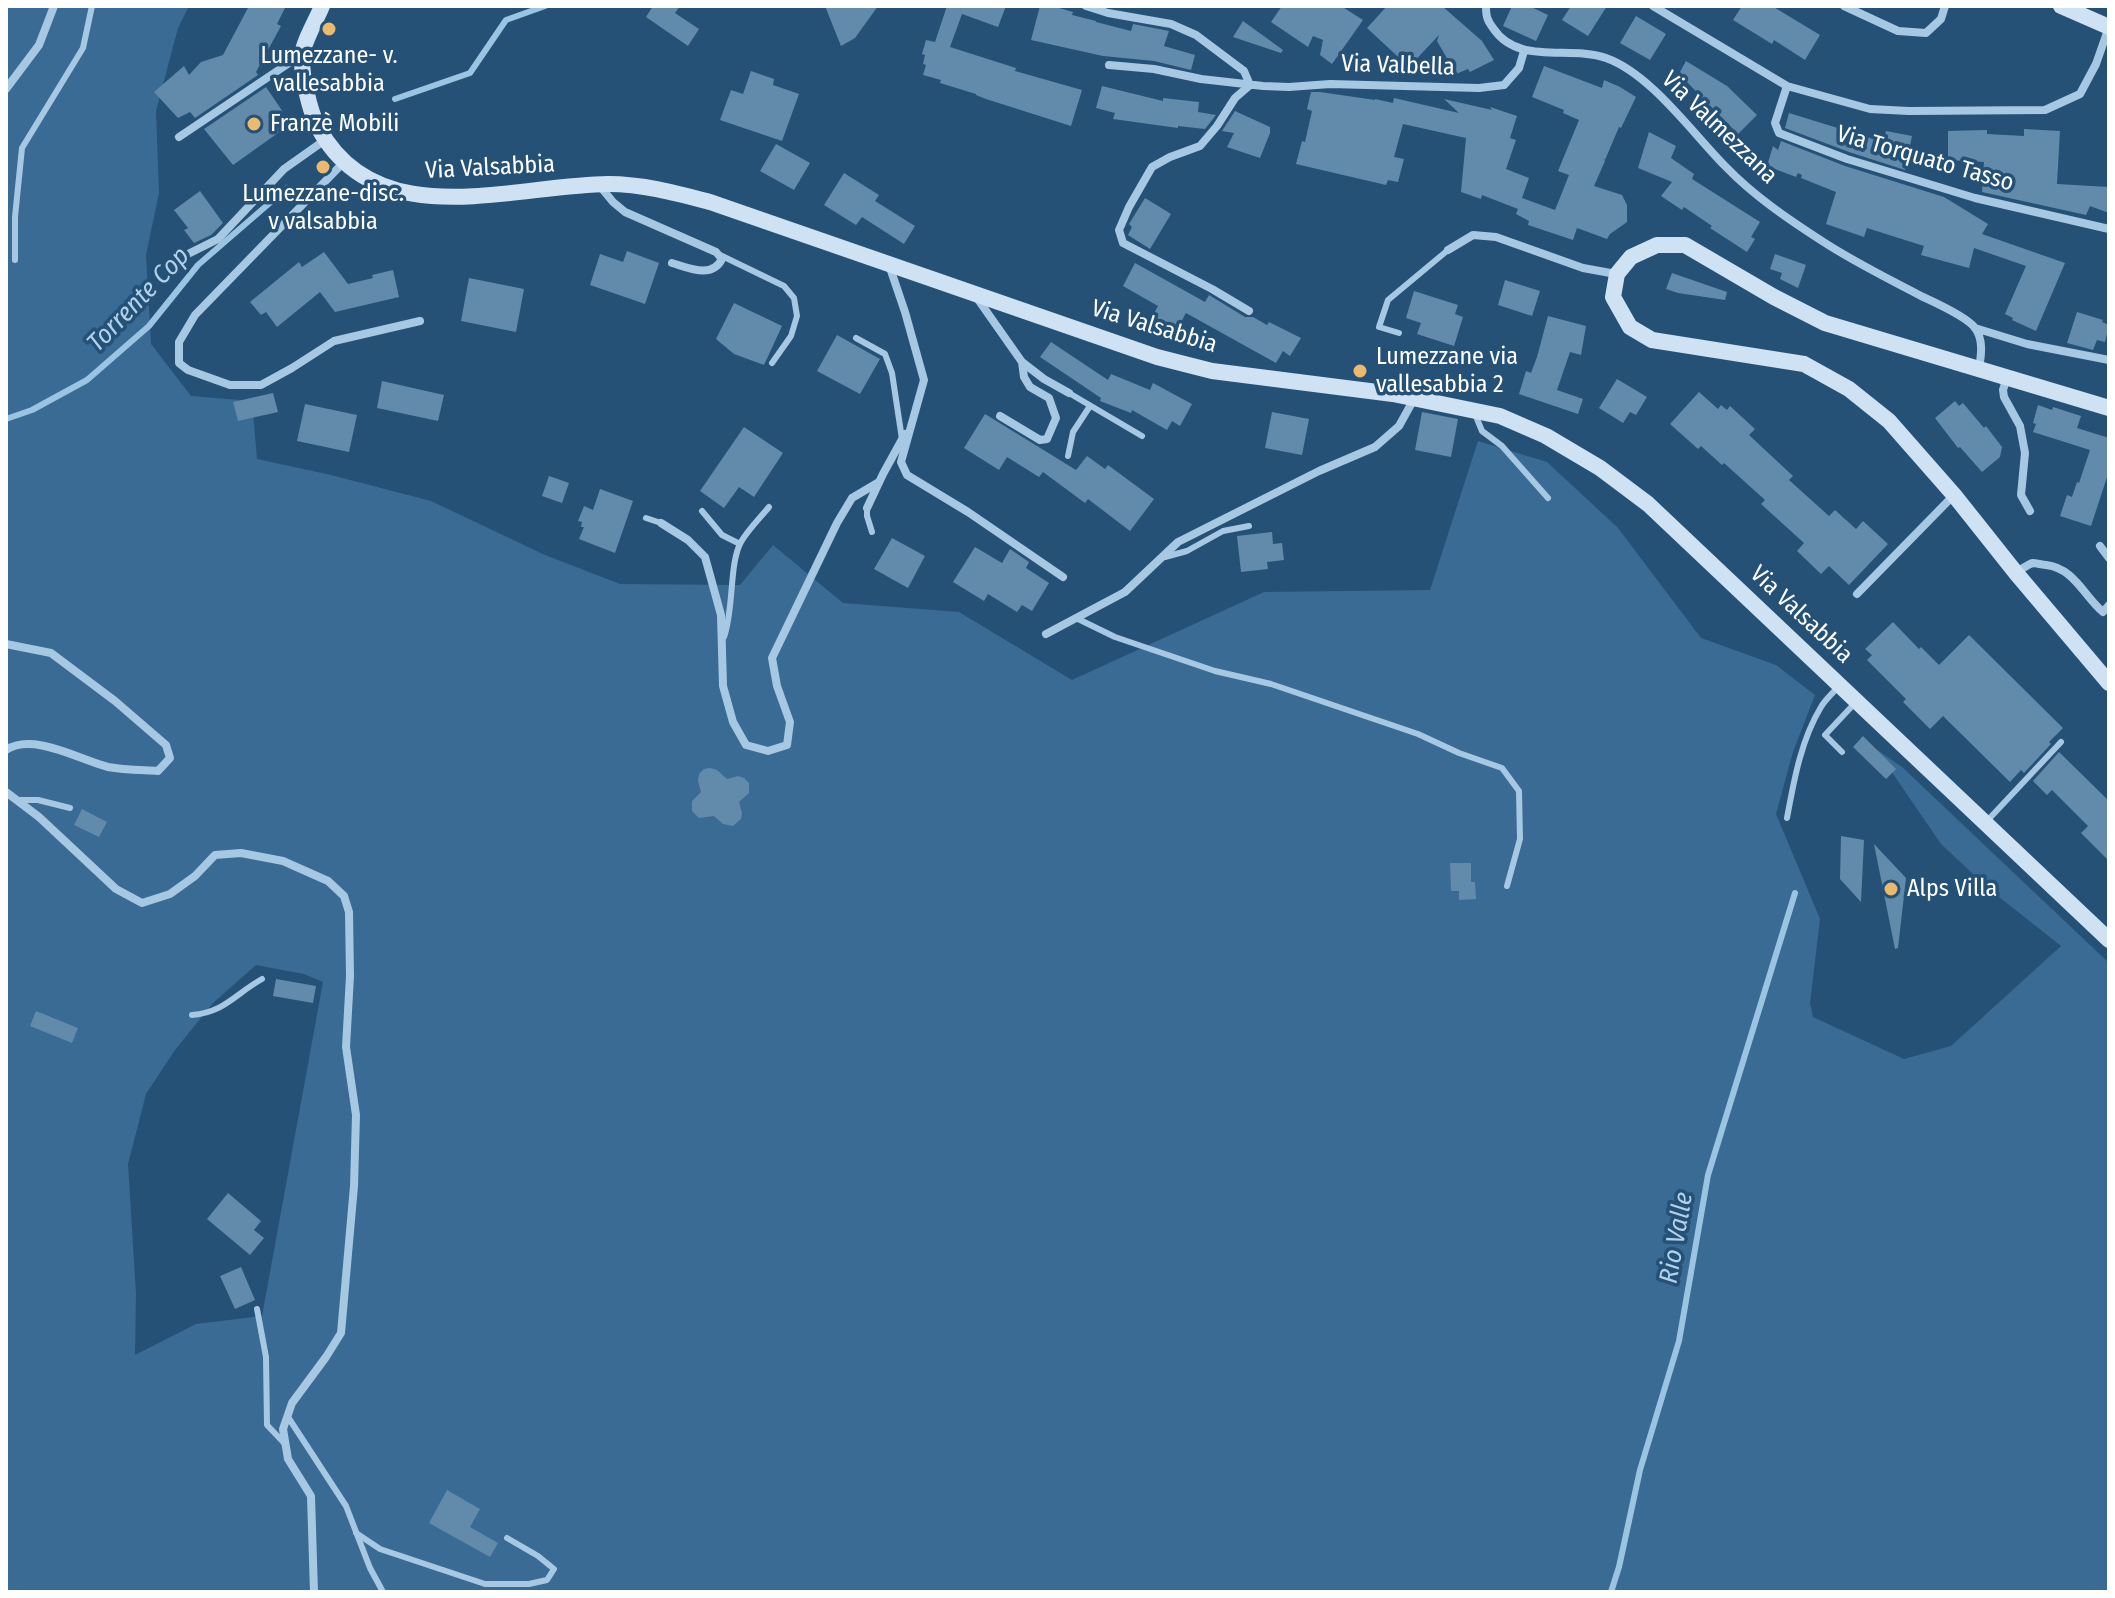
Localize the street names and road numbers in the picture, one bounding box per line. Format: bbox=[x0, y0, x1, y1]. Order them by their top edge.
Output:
street label: Via Valbella bbox=[1341, 50, 1455, 82]
street label: Via Valmezzana bbox=[1655, 66, 1783, 190]
street label: Via Torquato Tasso bbox=[1833, 120, 2017, 198]
street label: Via Valsabbia bbox=[424, 150, 556, 186]
street label: Via Valsabbia bbox=[1088, 294, 1220, 360]
street label: Via Valsabbia bbox=[1744, 560, 1858, 670]

